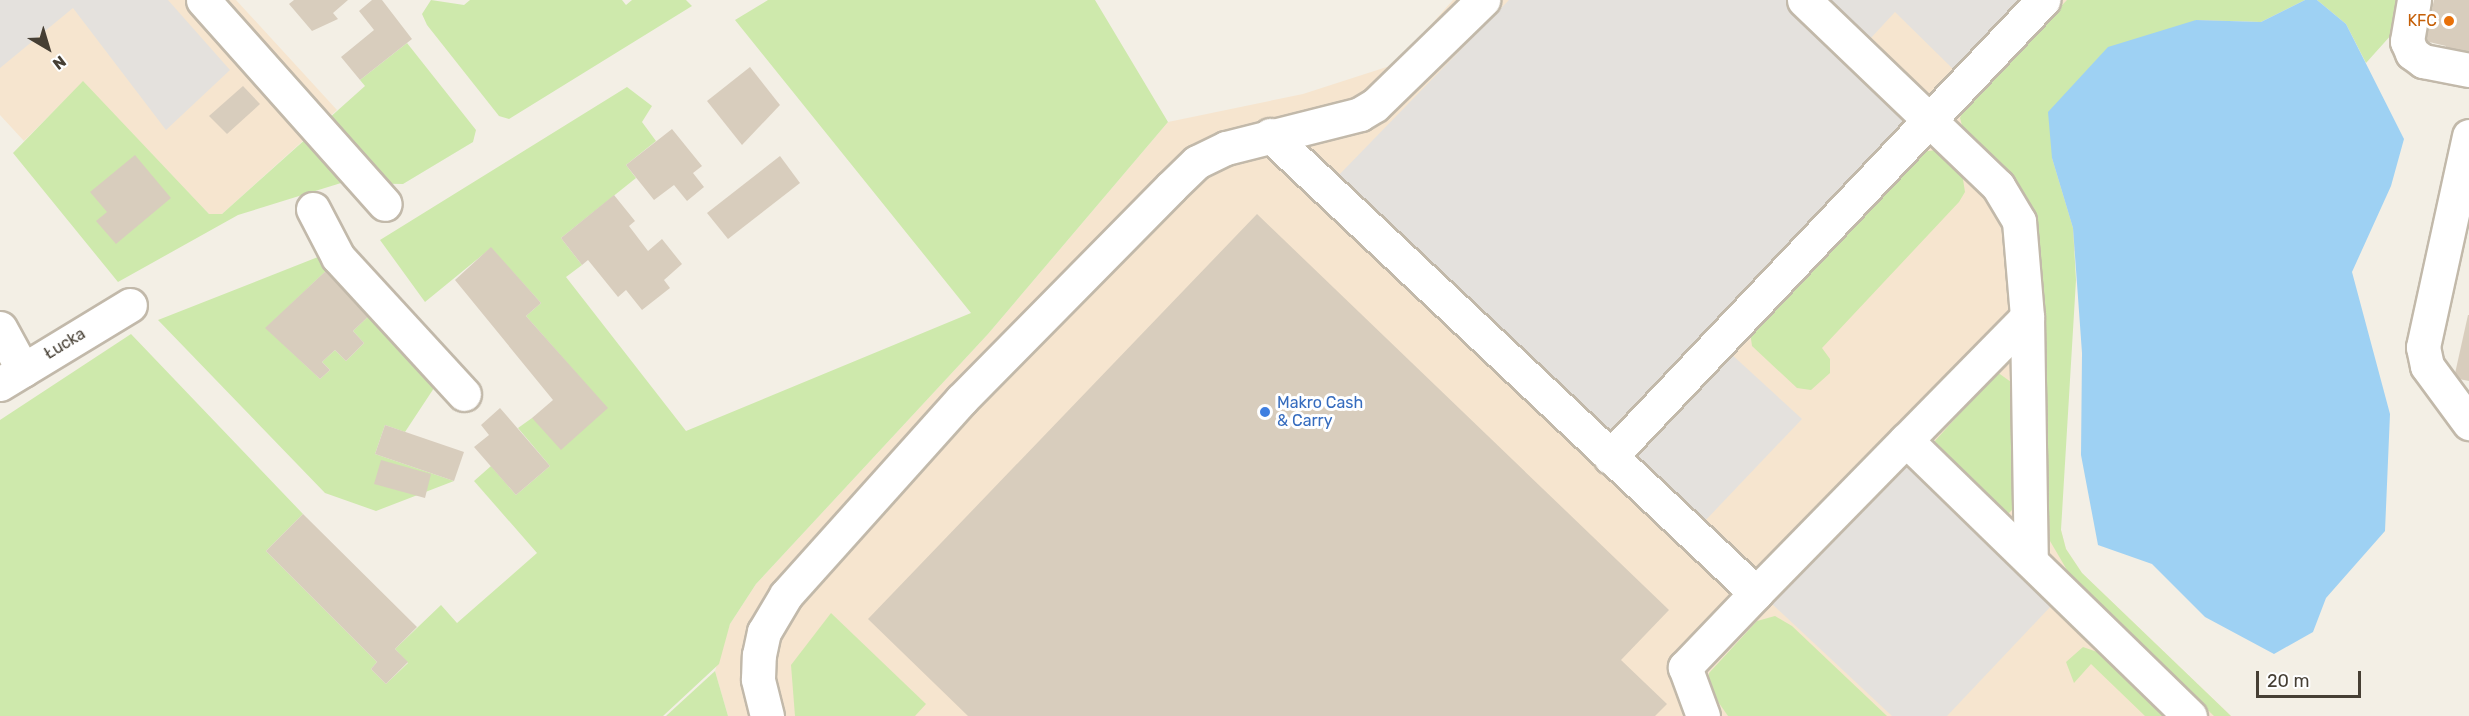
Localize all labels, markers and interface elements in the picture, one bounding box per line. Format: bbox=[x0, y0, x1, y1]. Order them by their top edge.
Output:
place label: KFC bbox=[2407, 11, 2437, 31]
marker: KFC bbox=[2442, 14, 2456, 28]
north arrow bbox=[18, 18, 78, 78]
text: N bbox=[49, 52, 70, 74]
street label: Łucka bbox=[41, 324, 89, 364]
place label: Makro Cash & Carry bbox=[1277, 393, 1363, 431]
marker: Makro Cash & Carry bbox=[1258, 405, 1272, 419]
scale bar bbox=[2259, 659, 2364, 697]
text: 20 m bbox=[2267, 670, 2309, 692]

